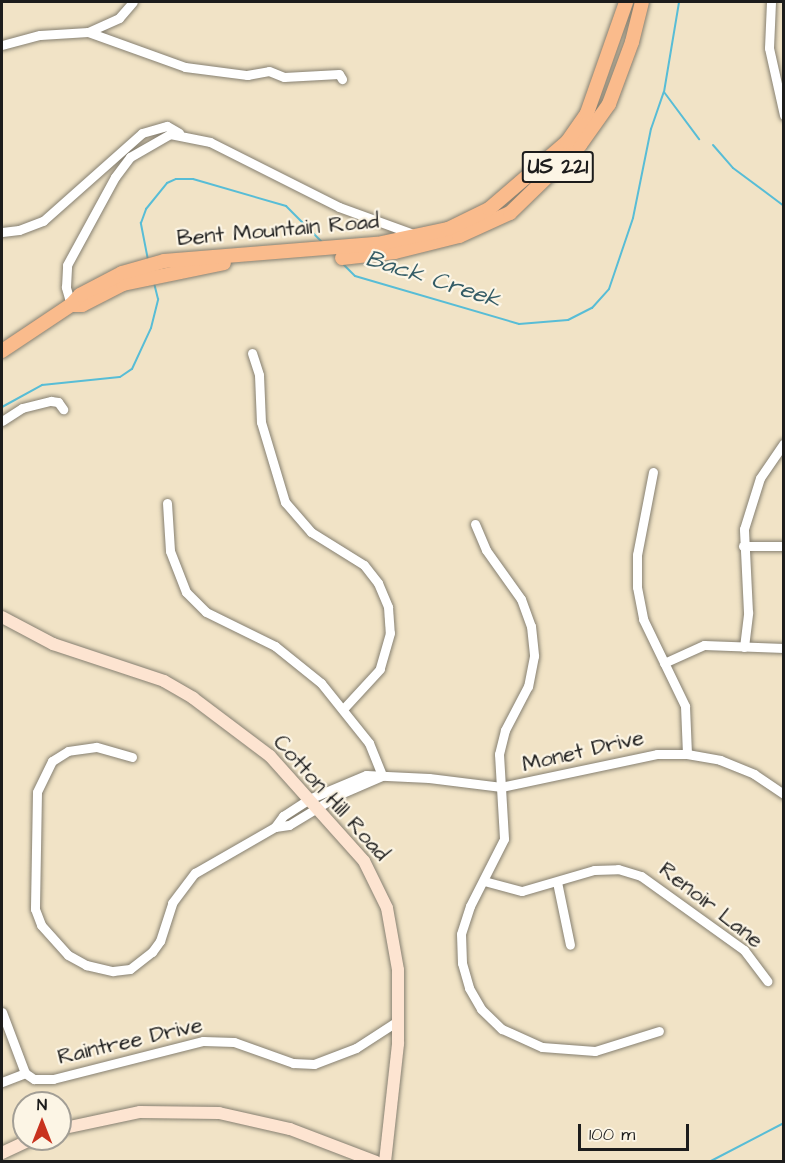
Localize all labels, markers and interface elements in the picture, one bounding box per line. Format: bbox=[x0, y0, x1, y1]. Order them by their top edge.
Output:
road number: US 221 bbox=[520, 149, 596, 185]
street label: Bent Mountain Road bbox=[176, 208, 380, 252]
water label: Back Creek bbox=[362, 245, 504, 315]
street label: Monet Drive bbox=[520, 724, 646, 778]
street label: Cotton Hill Road bbox=[267, 729, 395, 867]
street label: Renoir Lane bbox=[654, 856, 768, 954]
street label: Raintree Drive bbox=[55, 1012, 205, 1070]
north arrow bbox=[12, 1091, 72, 1151]
text: N bbox=[37, 1094, 47, 1116]
scale bar bbox=[581, 1112, 692, 1150]
text: 100 m bbox=[589, 1122, 635, 1147]

